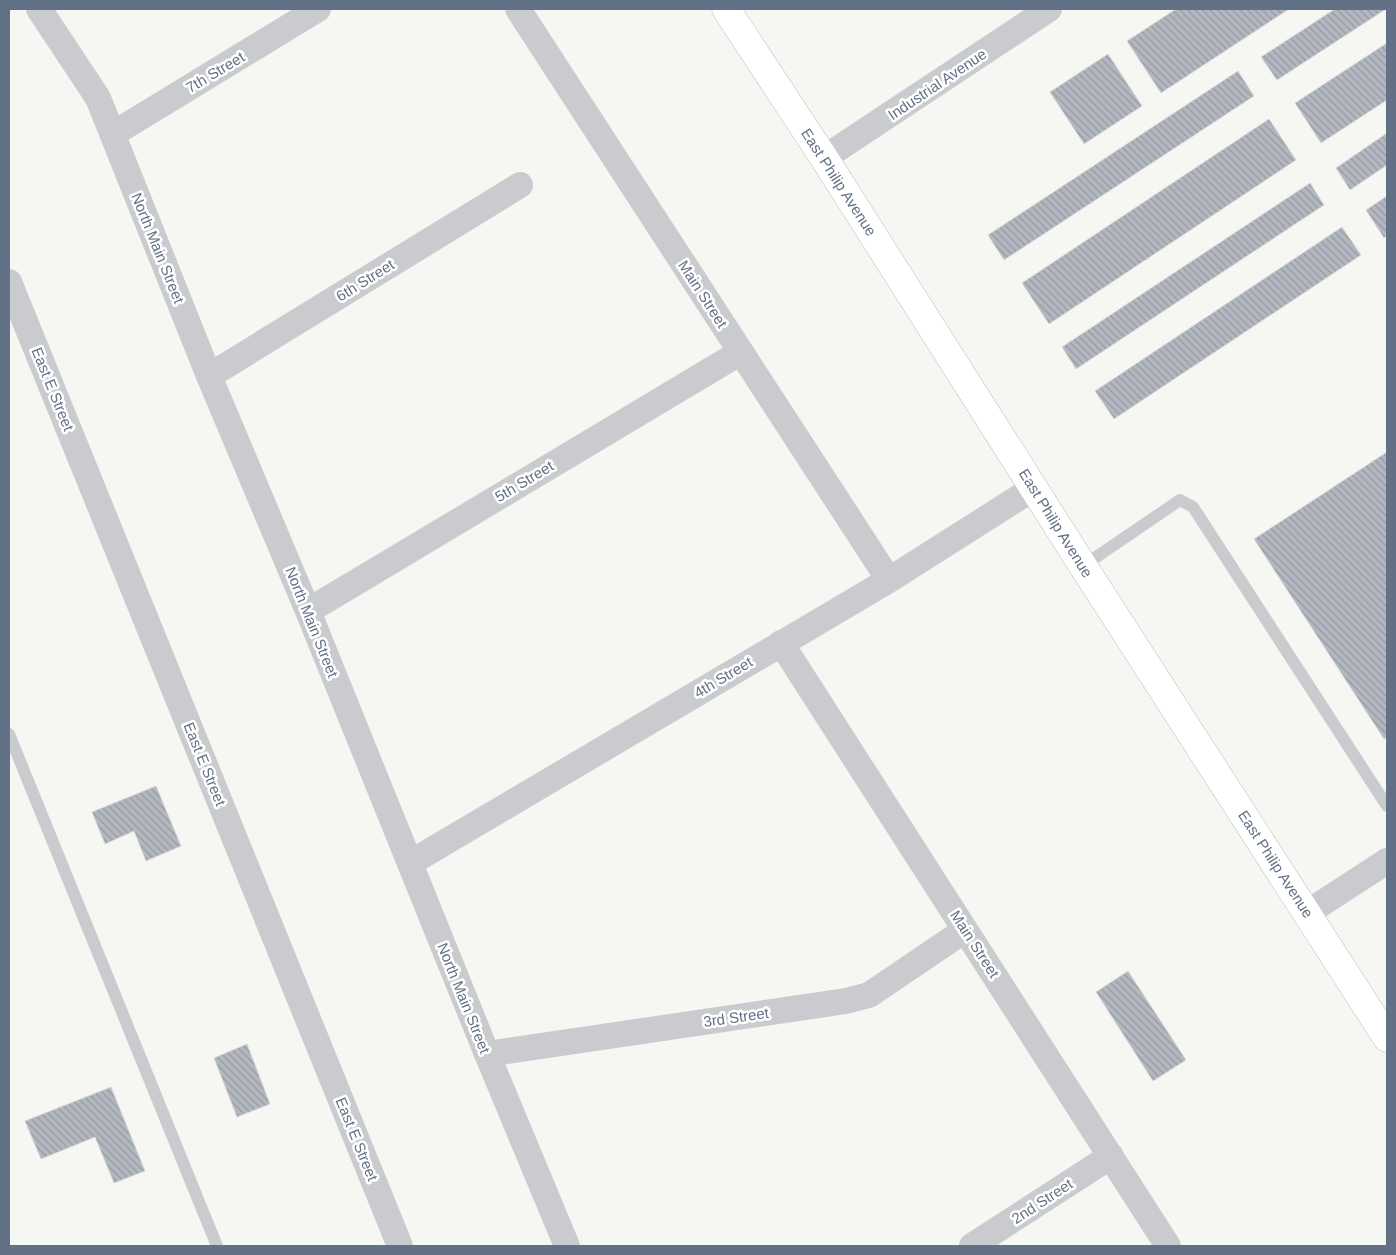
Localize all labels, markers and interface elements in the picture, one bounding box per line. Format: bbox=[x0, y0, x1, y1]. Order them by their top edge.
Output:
street label: Industrial Avenue bbox=[885, 45, 989, 123]
street label: 7th Street bbox=[183, 48, 248, 96]
street label: East Philip Avenue bbox=[798, 125, 880, 239]
street label: North Main Street bbox=[128, 190, 188, 306]
street label: 6th Street bbox=[333, 255, 398, 304]
street label: Main Street bbox=[675, 257, 731, 331]
street label: East E Street bbox=[29, 345, 78, 434]
street label: 5th Street bbox=[492, 457, 557, 505]
street label: East Philip Avenue bbox=[1016, 466, 1096, 580]
street label: North Main Street bbox=[282, 564, 342, 680]
street label: 4th Street bbox=[691, 653, 756, 701]
street label: East E Street bbox=[181, 720, 230, 809]
street label: East Philip Avenue bbox=[1235, 807, 1317, 921]
street label: Main Street bbox=[947, 907, 1003, 981]
street label: North Main Street bbox=[434, 940, 494, 1056]
street label: 3rd Street bbox=[702, 1004, 771, 1030]
street label: East E Street bbox=[333, 1095, 382, 1184]
street label: 2nd Street bbox=[1008, 1175, 1076, 1227]

